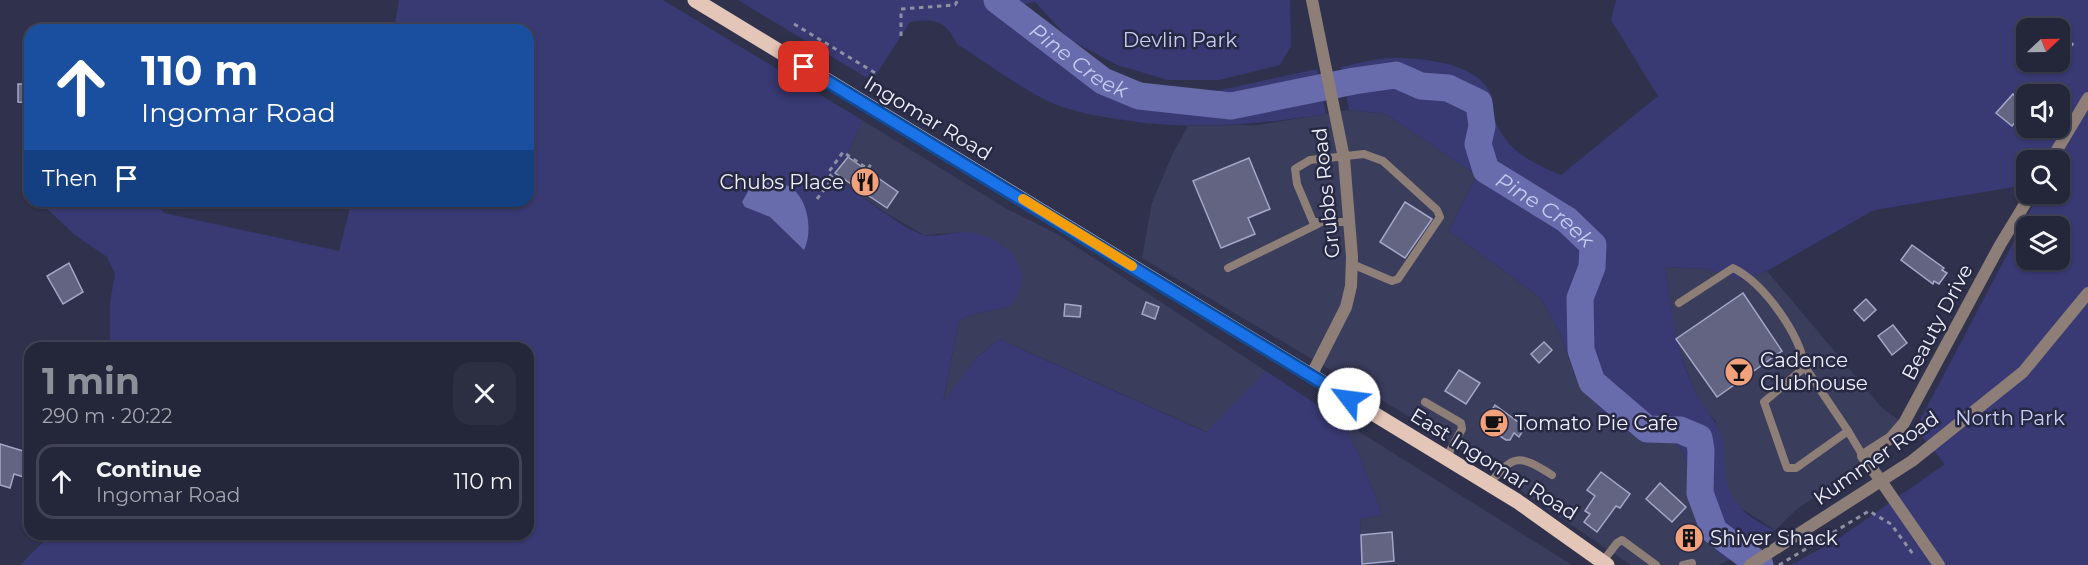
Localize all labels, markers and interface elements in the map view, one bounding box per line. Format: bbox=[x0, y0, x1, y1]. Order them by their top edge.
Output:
water label: Pine Creek bbox=[1025, 17, 1133, 103]
north arrow bbox=[2016, 18, 2070, 72]
map controls bbox=[2016, 18, 2070, 270]
park label: Devlin Park bbox=[1123, 28, 1237, 52]
pin bbox=[778, 41, 829, 92]
text: 110 m bbox=[141, 44, 258, 96]
icon: ahead bbox=[42, 48, 120, 126]
icon: arrive bbox=[787, 50, 820, 83]
street label: Ingomar Road bbox=[860, 71, 996, 165]
button: sound bbox=[2016, 84, 2070, 138]
text: Ingomar Road bbox=[141, 96, 336, 129]
street label: Grubbs Road bbox=[1307, 126, 1345, 260]
button: search bbox=[2016, 150, 2070, 204]
icon: arrive bbox=[110, 162, 143, 195]
text: Then bbox=[42, 165, 98, 192]
restaurant icon: Chubs Place bbox=[849, 166, 881, 198]
water label: Pine Creek bbox=[1492, 167, 1601, 253]
place label: Chubs Place bbox=[720, 170, 844, 194]
button: layers bbox=[2016, 216, 2070, 270]
street label: Beauty Drive bbox=[1896, 260, 1978, 384]
place label: Cadence Clubhouse bbox=[1760, 348, 1868, 395]
bar icon: Cadence Clubhouse bbox=[1723, 356, 1755, 388]
text: 1 min bbox=[42, 359, 140, 403]
button: close bbox=[453, 362, 516, 425]
position arrow bbox=[1317, 367, 1381, 431]
street label: East Ingomar Road bbox=[1406, 403, 1582, 525]
text: 290 m · 20:22 bbox=[42, 404, 172, 428]
street label: Kummer Road bbox=[1809, 406, 1943, 510]
park label: North Park bbox=[1955, 406, 2065, 430]
cafe icon: Tomato Pie Cafe bbox=[1478, 407, 1510, 439]
place label: Tomato Pie Cafe bbox=[1515, 411, 1678, 435]
text: Continue bbox=[96, 456, 202, 483]
icon: ahead bbox=[45, 465, 78, 498]
text: 110 m bbox=[453, 468, 513, 495]
text: Ingomar Road bbox=[96, 483, 240, 507]
building icon: Shiver Shack bbox=[1673, 522, 1705, 554]
place label: Shiver Shack bbox=[1710, 526, 1838, 550]

